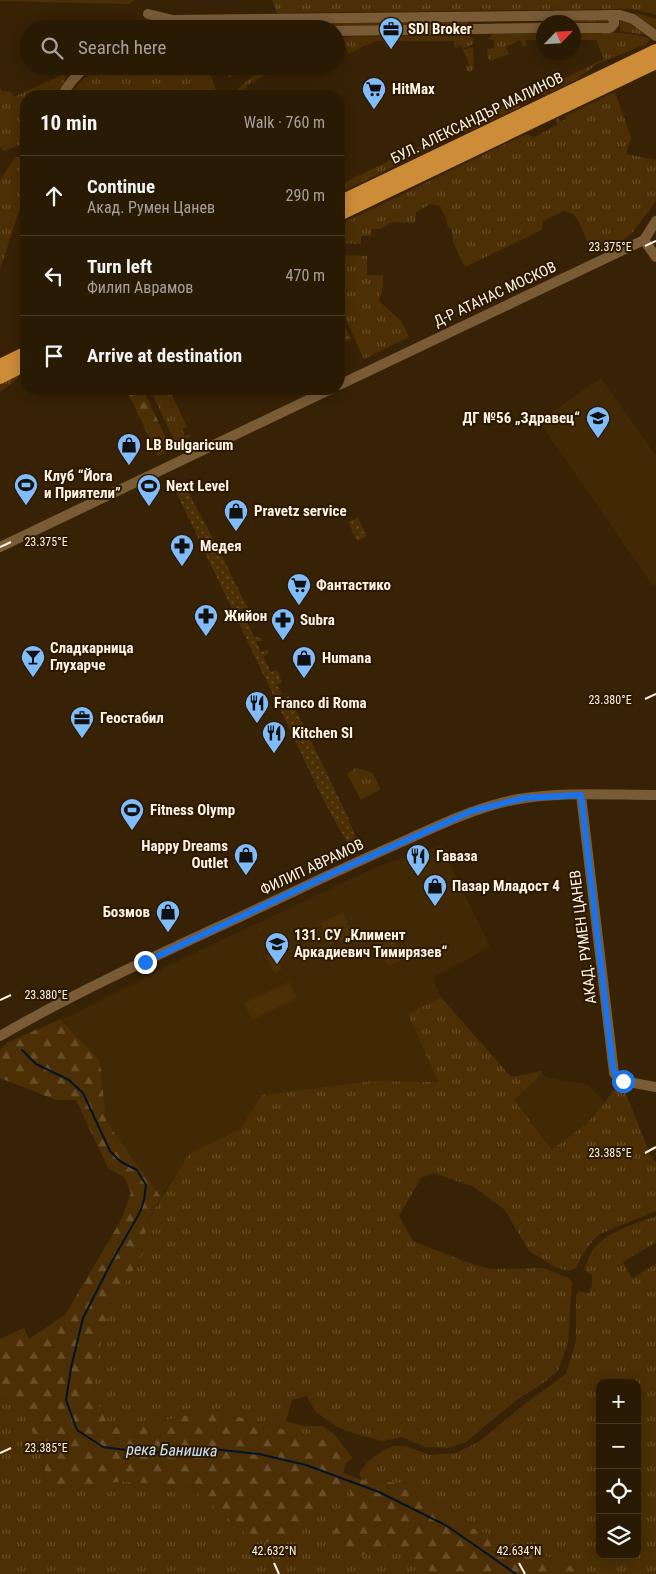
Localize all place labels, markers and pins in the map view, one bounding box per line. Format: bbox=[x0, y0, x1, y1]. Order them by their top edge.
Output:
office icon: SDI Broker bbox=[378, 16, 404, 50]
place label: SDI Broker bbox=[408, 20, 472, 38]
supermarket icon: HitMax bbox=[361, 76, 387, 110]
place label: HitMax bbox=[392, 80, 435, 98]
school or university icon: ДГ №56 „Здравец“ bbox=[585, 405, 611, 439]
place label: ДГ №56 „Здравец“ bbox=[462, 409, 580, 427]
shop icon: LB Bulgaricum bbox=[116, 432, 142, 466]
place label: LB Bulgaricum bbox=[146, 436, 233, 454]
place label: Клуб “Йога и Приятели” bbox=[44, 467, 121, 502]
sports icon: Клуб “Йога и Приятели” bbox=[13, 472, 39, 506]
sports icon: Next Level bbox=[136, 473, 162, 507]
place label: Next Level bbox=[166, 477, 229, 495]
shop icon: Pravetz service bbox=[223, 498, 249, 532]
place label: Pravetz service bbox=[254, 502, 347, 520]
pharmacy icon: Медея bbox=[169, 533, 195, 567]
place label: Медея bbox=[200, 537, 242, 555]
supermarket icon: Фантастико bbox=[286, 572, 312, 606]
place label: Фантастико bbox=[316, 576, 391, 594]
pharmacy icon: Жийон bbox=[193, 603, 219, 637]
place label: Жийон bbox=[224, 607, 267, 625]
pharmacy icon: Subra bbox=[270, 607, 296, 641]
place label: Subra bbox=[300, 611, 335, 629]
place label: Сладкарница Глухарче bbox=[50, 639, 134, 674]
bar icon: Сладкарница Глухарче bbox=[20, 644, 46, 678]
shop icon: Humana bbox=[291, 645, 317, 679]
place label: Humana bbox=[322, 649, 371, 667]
restaurant icon: Franco di Roma bbox=[244, 690, 270, 724]
place label: Franco di Roma bbox=[274, 694, 367, 712]
office icon: Геостабил bbox=[69, 705, 95, 739]
place label: Геостабил bbox=[100, 709, 164, 727]
restaurant icon: Kitchen SI bbox=[261, 720, 287, 754]
place label: Kitchen SI bbox=[292, 724, 353, 742]
sports icon: Fitness Olymp bbox=[119, 797, 145, 831]
place label: Fitness Olymp bbox=[150, 801, 235, 819]
place label: Happy Dreams Outlet bbox=[141, 837, 228, 872]
shop icon: Happy Dreams Outlet bbox=[233, 842, 259, 876]
restaurant icon: Гаваза bbox=[405, 843, 431, 877]
place label: Гаваза bbox=[436, 847, 478, 865]
shop icon: Пазар Младост 4 bbox=[422, 873, 448, 907]
place label: Пазар Младост 4 bbox=[452, 877, 560, 895]
shop icon: Бозмов bbox=[155, 899, 181, 933]
place label: Бозмов bbox=[103, 903, 150, 921]
place label: 131. СУ „Климент Аркадиевич Тимирязев“ bbox=[294, 926, 448, 961]
school or university icon: 131. СУ „Климент Аркадиевич Тимирязев“ bbox=[264, 931, 290, 965]

